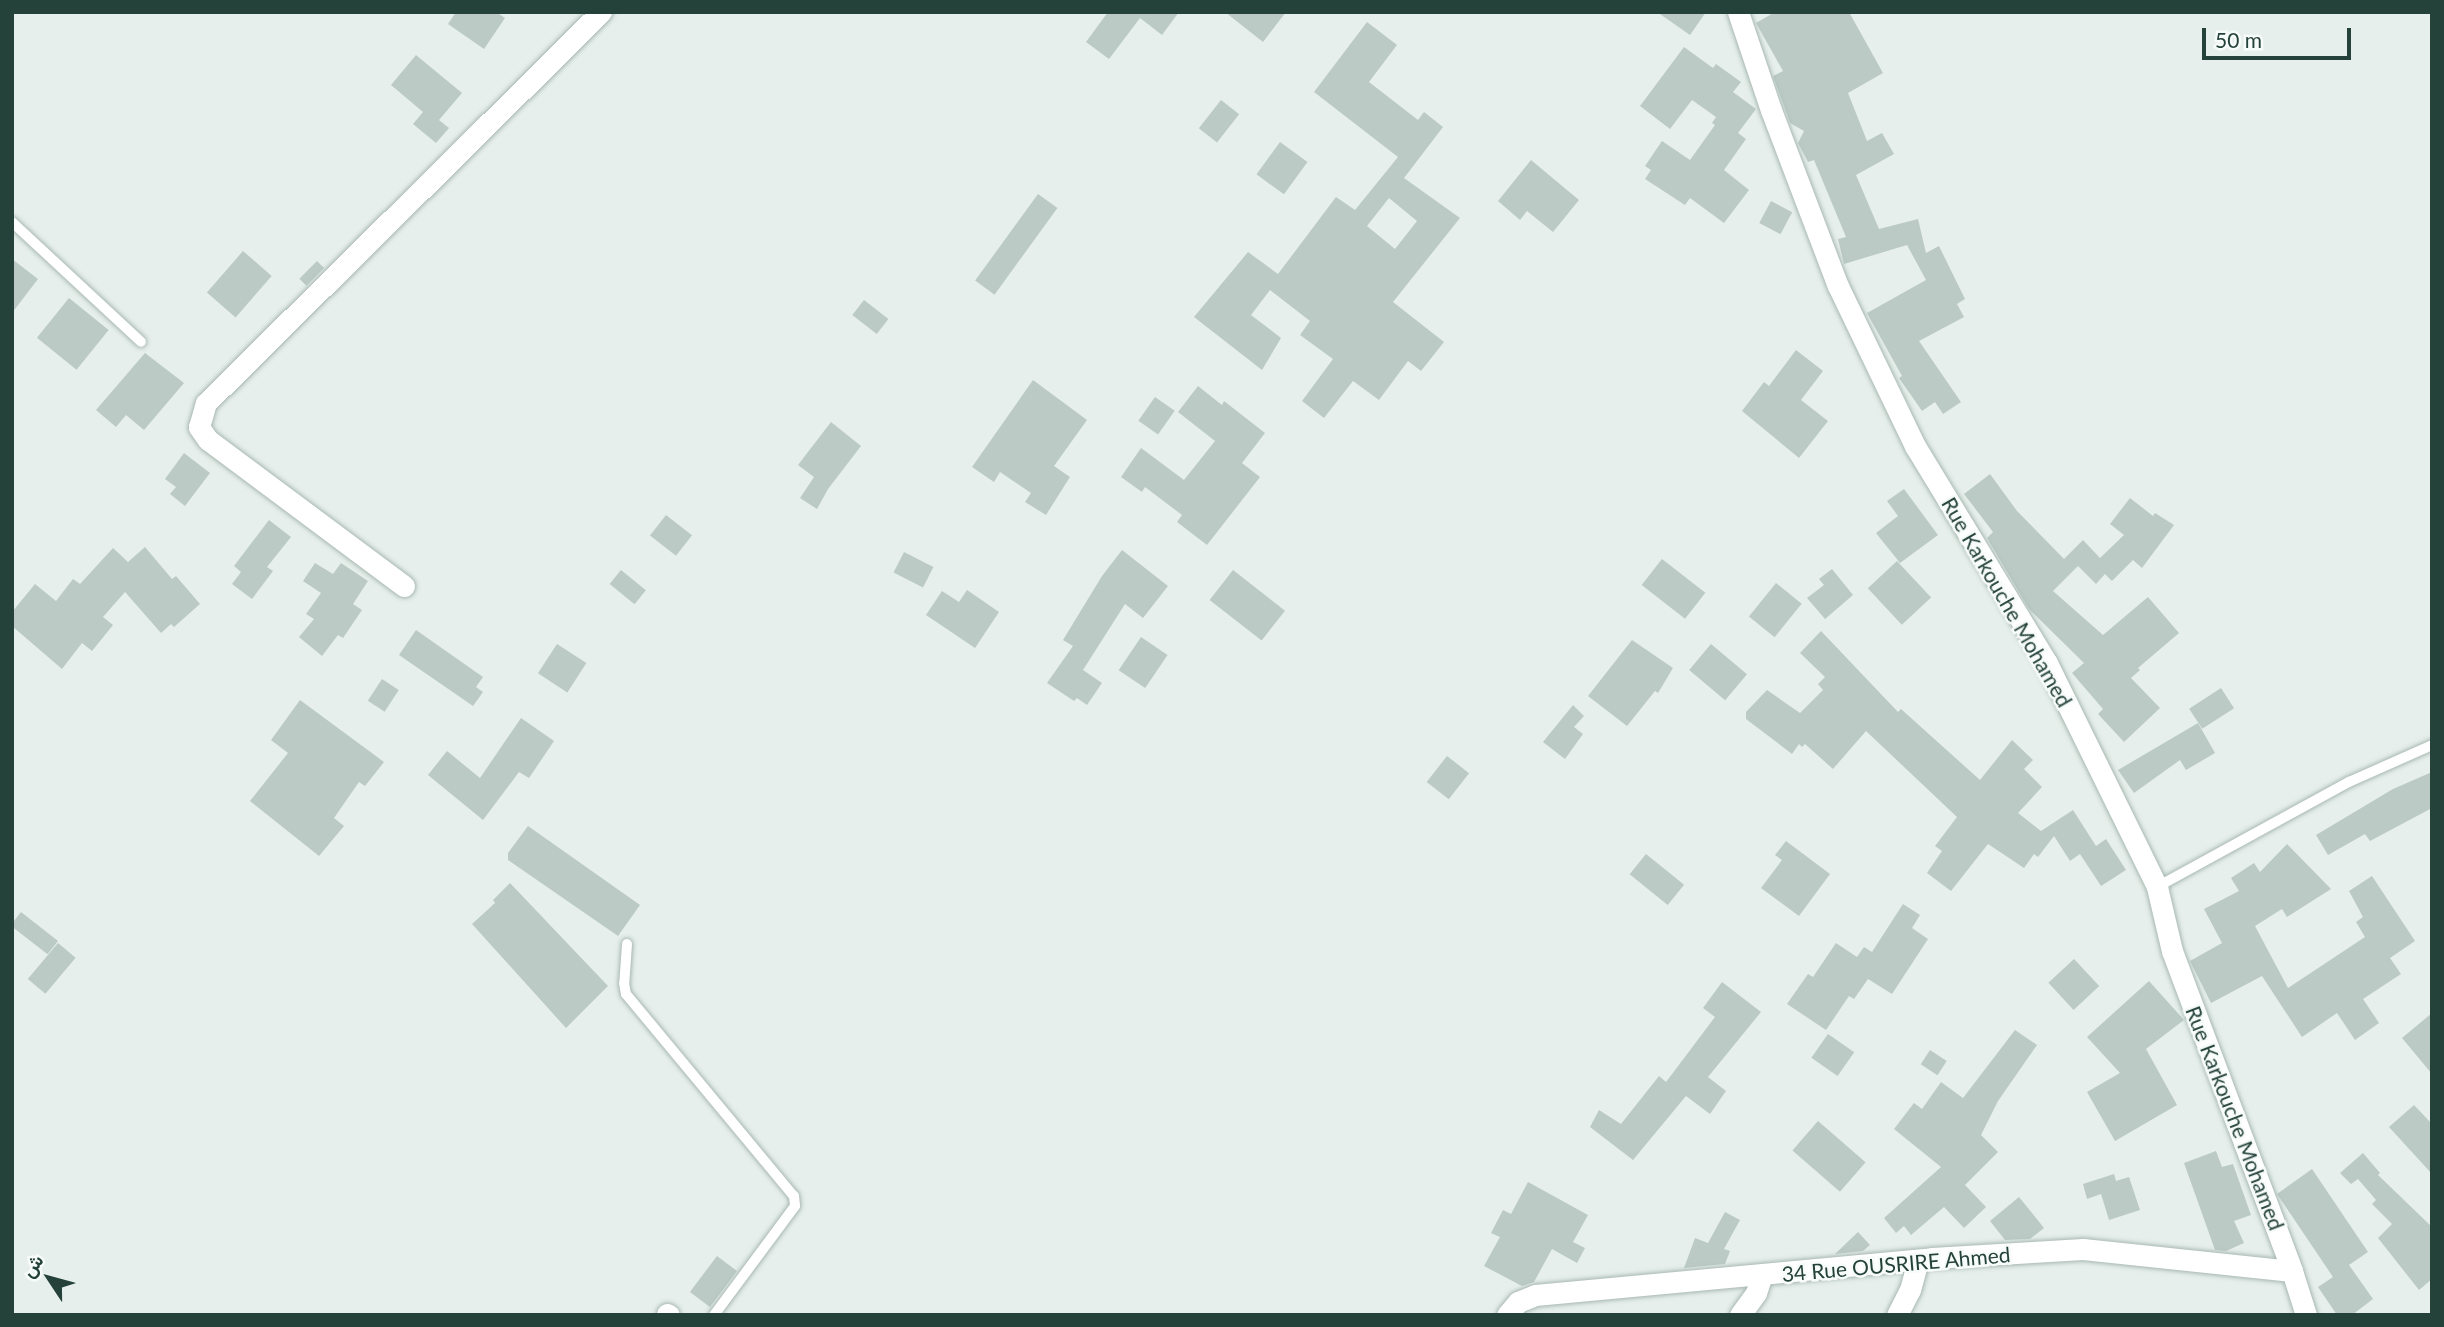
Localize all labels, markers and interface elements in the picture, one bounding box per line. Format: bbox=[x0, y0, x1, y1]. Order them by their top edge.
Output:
scale bar bbox=[2206, 14, 2355, 58]
text: 50 m bbox=[2215, 27, 2262, 52]
street label: Rue Karkouche Mohamed bbox=[1937, 493, 2077, 711]
street label: Rue Karkouche Mohamed bbox=[2181, 1002, 2289, 1234]
street label: 34 Rue OUSRIRE Ahmed bbox=[1780, 1241, 2012, 1287]
north arrow bbox=[14, 1243, 84, 1313]
text: ش bbox=[16, 1249, 48, 1281]

